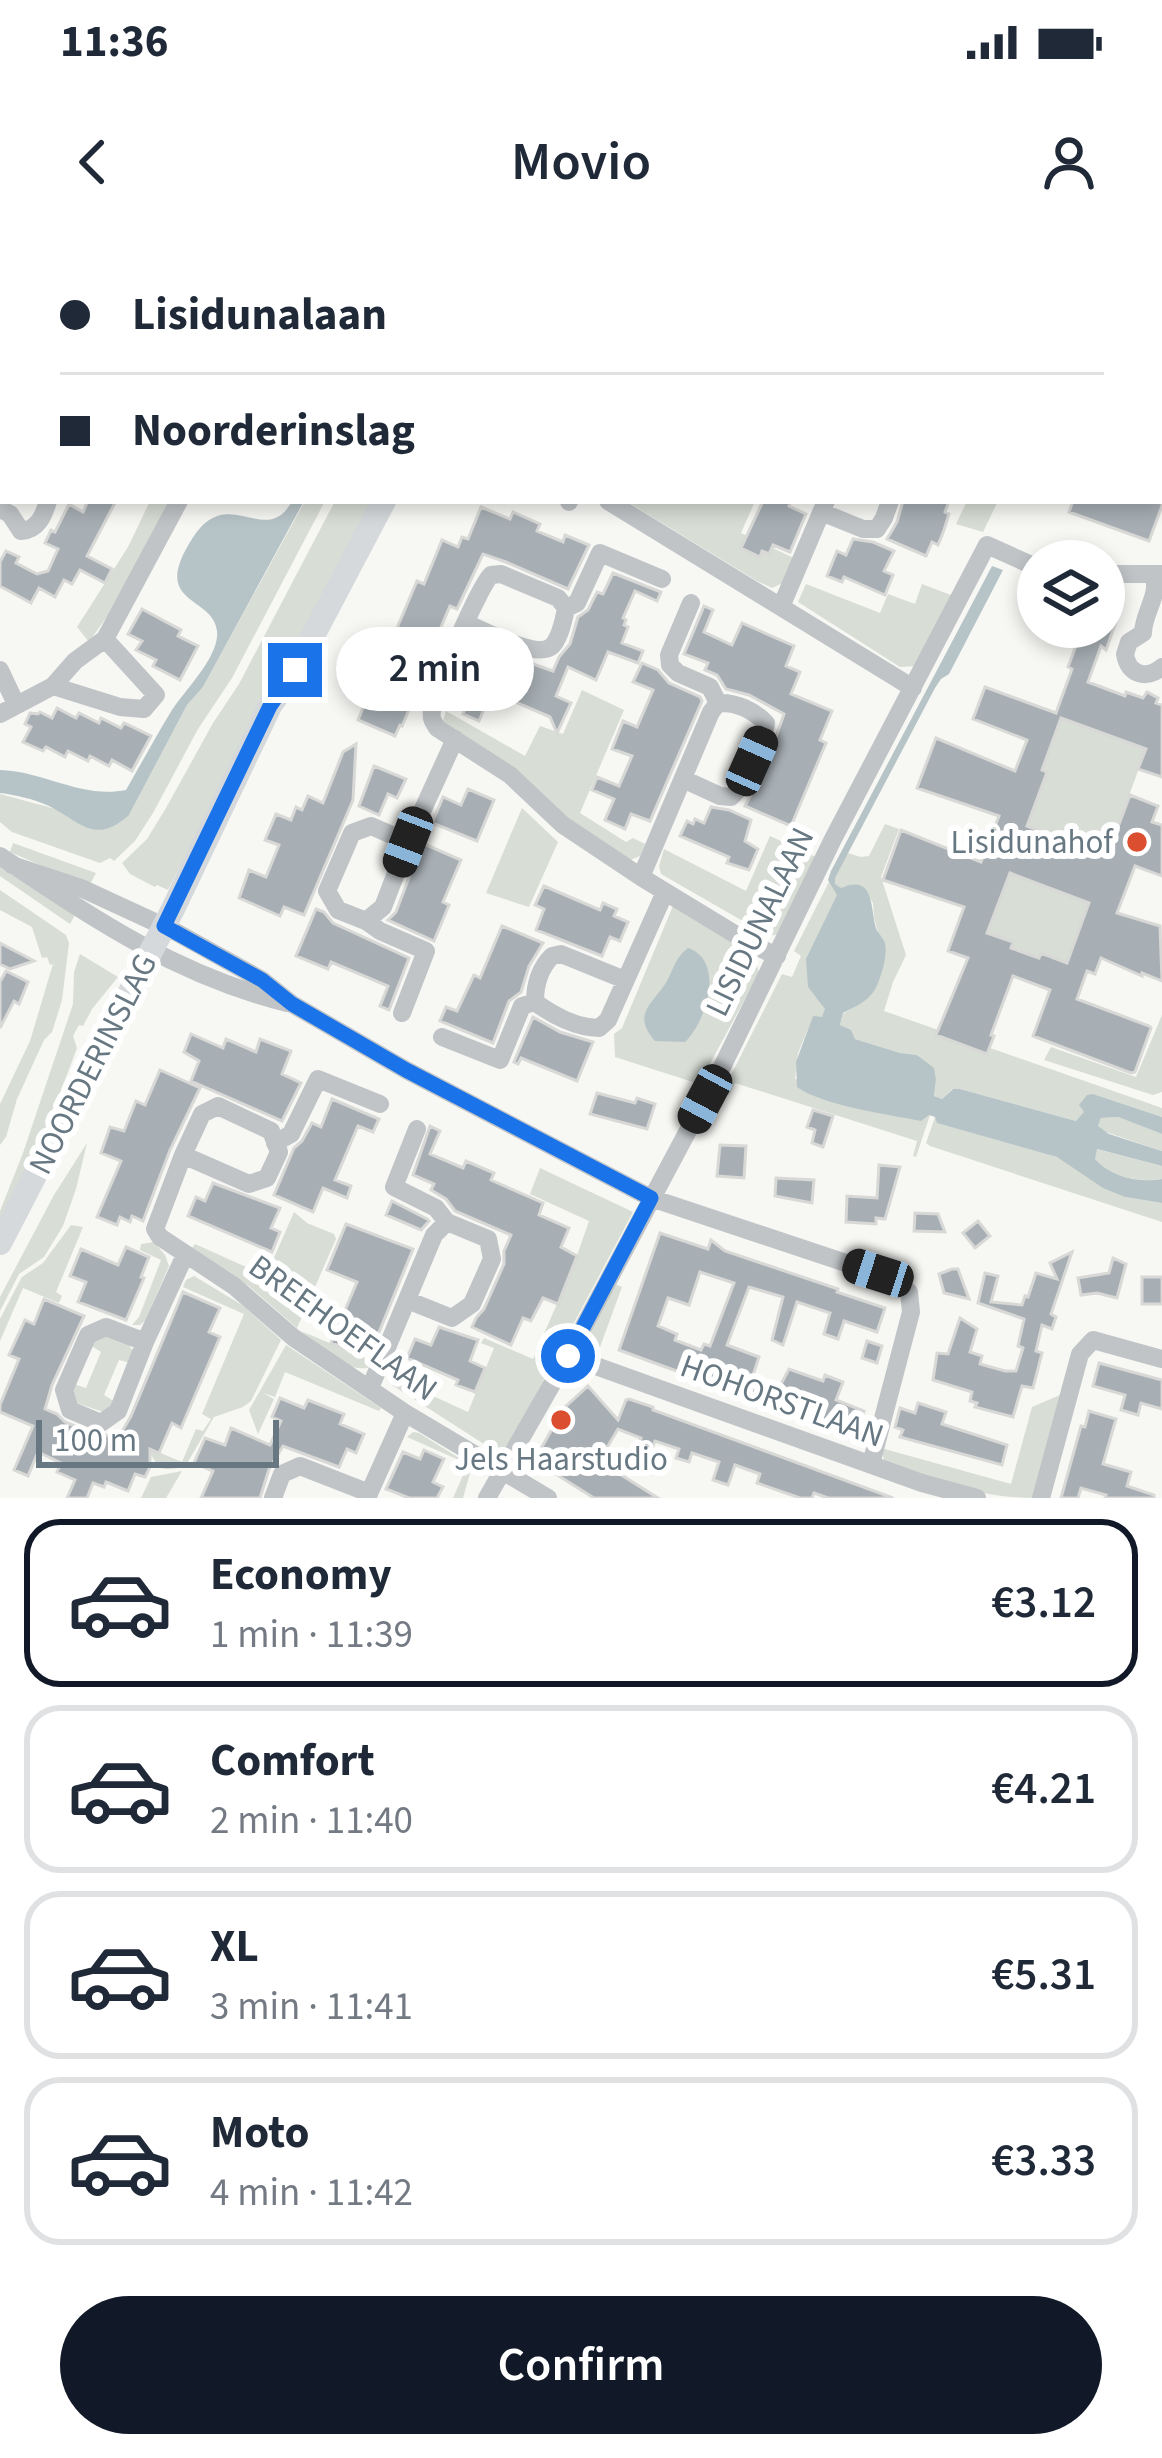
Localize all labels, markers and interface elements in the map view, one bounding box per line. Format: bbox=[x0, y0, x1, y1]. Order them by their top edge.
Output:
text: 11:36 bbox=[60, 10, 169, 74]
text: Movio bbox=[511, 124, 651, 201]
icon: back bbox=[60, 129, 126, 195]
icon: person bbox=[1036, 129, 1102, 195]
text: Lisidunalaan bbox=[132, 283, 387, 347]
text: Noorderinslag bbox=[132, 399, 415, 463]
map controls bbox=[1017, 540, 1125, 648]
button: layers bbox=[1017, 540, 1125, 648]
callout: 2 min bbox=[337, 628, 535, 712]
text: 2 min bbox=[389, 641, 481, 697]
route end bbox=[268, 643, 322, 697]
car bbox=[721, 721, 783, 801]
car bbox=[378, 802, 438, 882]
place label: Lisidunahof bbox=[951, 819, 1114, 866]
street label: LISIDUNALAAN bbox=[694, 820, 826, 1024]
marker: Lisidunahof bbox=[1124, 829, 1150, 855]
street label: NOORDERINSLAG bbox=[17, 945, 169, 1183]
car bbox=[672, 1059, 738, 1139]
street label: BREEHOEFLAAN bbox=[239, 1243, 447, 1413]
car bbox=[838, 1245, 918, 1301]
route start bbox=[541, 1329, 595, 1383]
street label: HOHORSTLAAN bbox=[674, 1343, 890, 1459]
marker: Jels Haarstudio bbox=[548, 1407, 574, 1433]
scale bar bbox=[36, 1414, 279, 1467]
text: 100 m bbox=[54, 1417, 137, 1464]
place label: Jels Haarstudio bbox=[454, 1436, 668, 1483]
text: Economy bbox=[210, 1543, 392, 1607]
icon: car bbox=[66, 1549, 174, 1657]
text: €3.12 bbox=[991, 1571, 1096, 1635]
text: 1 min · 11:39 bbox=[210, 1607, 413, 1663]
text: Comfort bbox=[210, 1729, 375, 1793]
icon: car bbox=[66, 1735, 174, 1843]
text: €4.21 bbox=[991, 1757, 1096, 1821]
text: 2 min · 11:40 bbox=[210, 1793, 413, 1849]
text: XL bbox=[210, 1915, 259, 1979]
icon: car bbox=[66, 1921, 174, 2029]
text: €5.31 bbox=[991, 1943, 1096, 2007]
text: 3 min · 11:41 bbox=[210, 1979, 413, 2035]
text: Moto bbox=[210, 2101, 309, 2165]
icon: car bbox=[66, 2107, 174, 2215]
text: €3.33 bbox=[991, 2129, 1096, 2193]
text: 4 min · 11:42 bbox=[210, 2165, 413, 2221]
button: Confirm bbox=[60, 2296, 1102, 2434]

